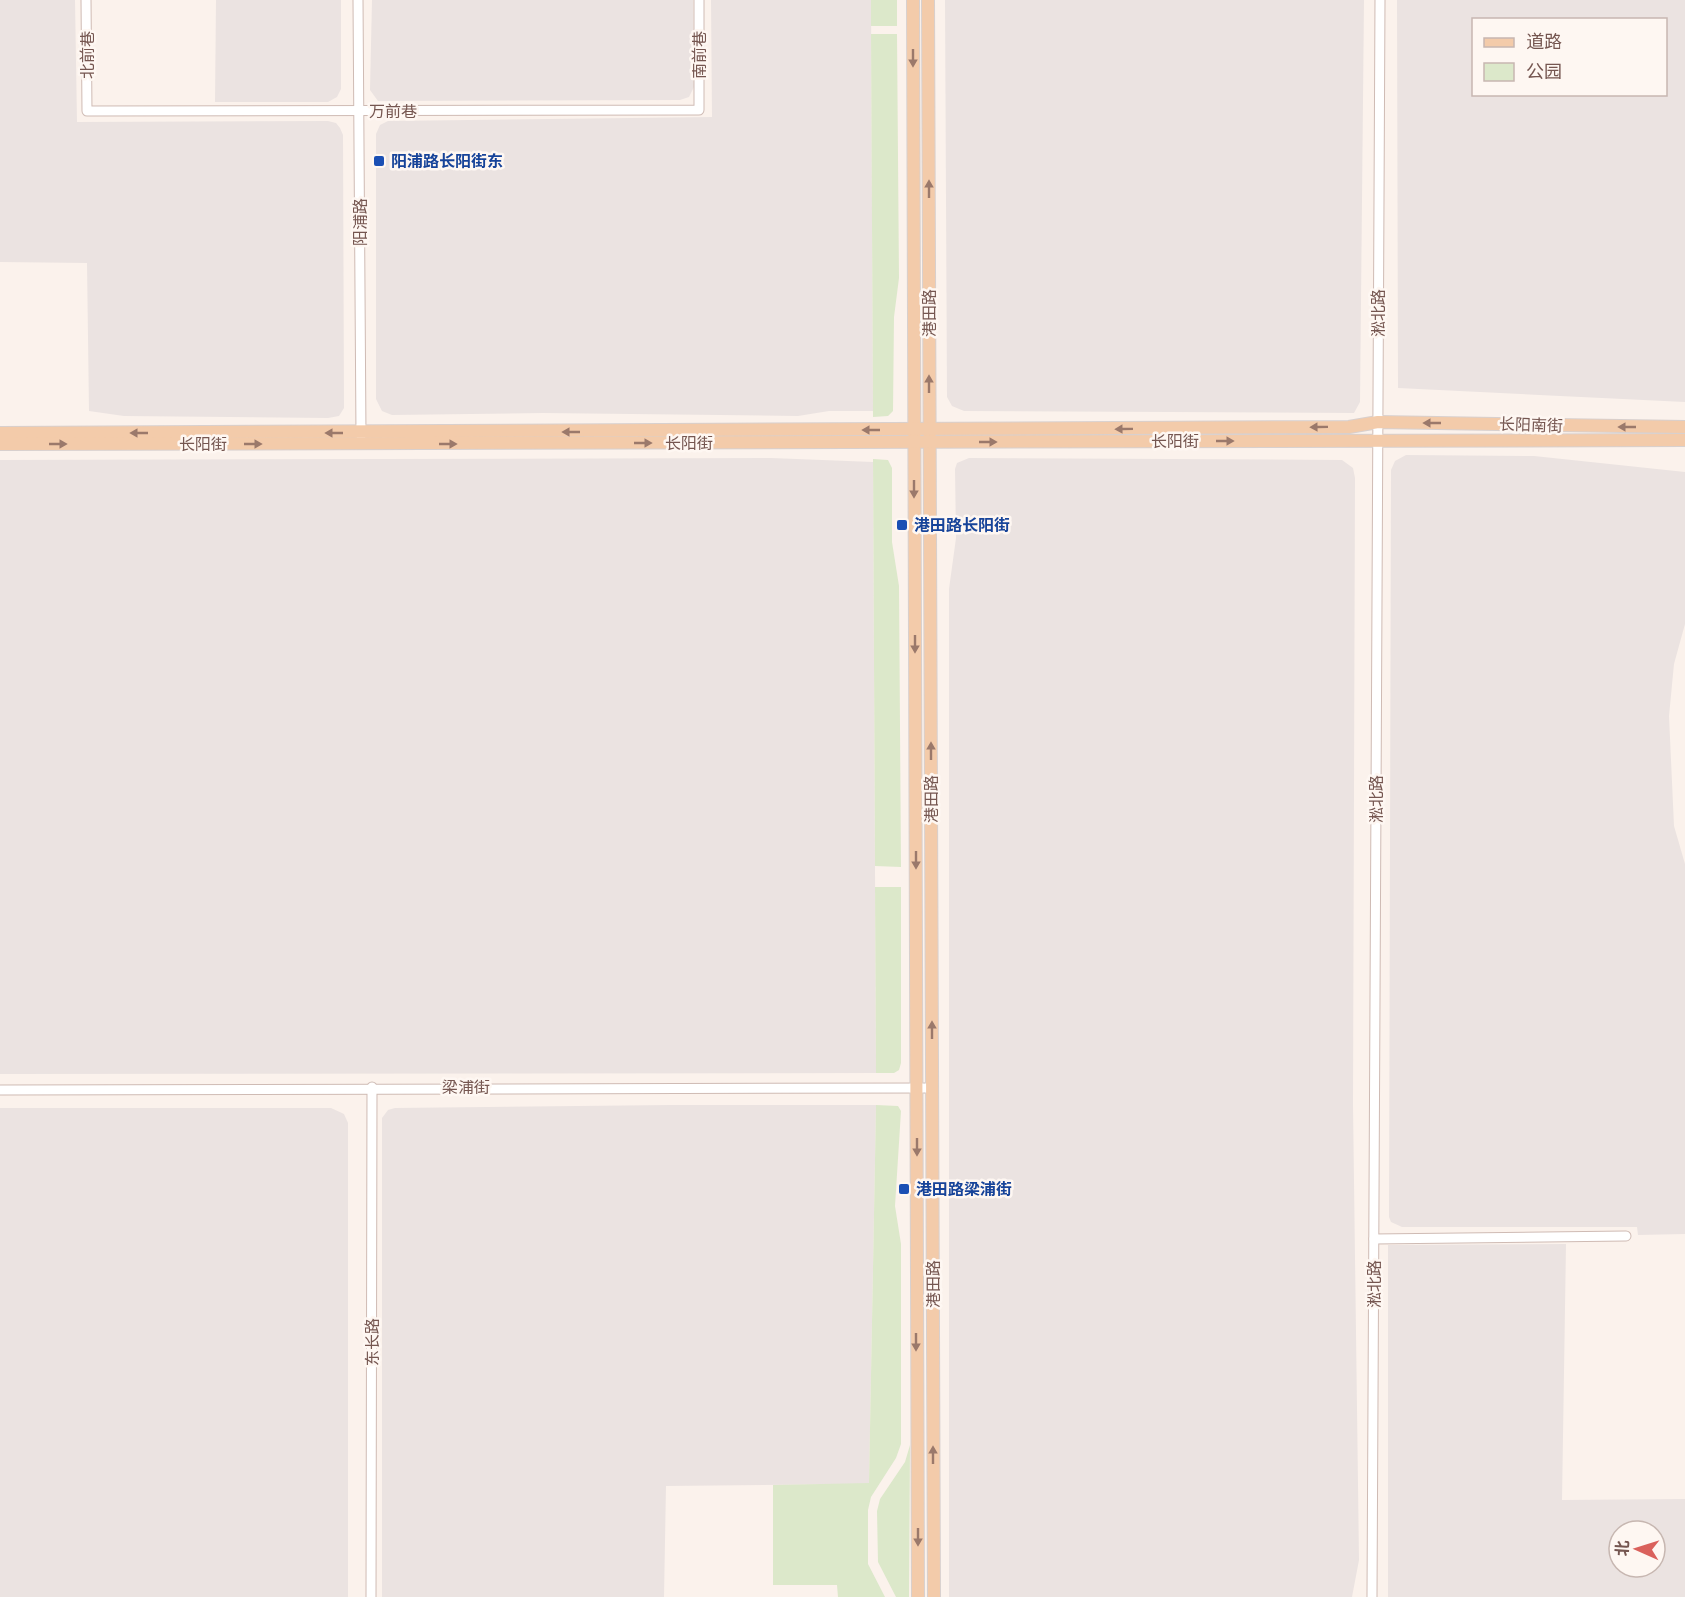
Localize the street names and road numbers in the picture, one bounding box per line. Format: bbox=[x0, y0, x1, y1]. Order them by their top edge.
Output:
street label: 北前巷 bbox=[77, 31, 98, 79]
street label: 南前巷 bbox=[689, 31, 710, 79]
street label: 万前巷 bbox=[369, 101, 417, 122]
street label: 阳浦路 bbox=[350, 198, 371, 246]
street label: 港田路 bbox=[919, 289, 940, 337]
street label: 淞北路 bbox=[1368, 289, 1389, 337]
street label: 长阳南街 bbox=[1499, 413, 1563, 437]
street label: 长阳街 bbox=[1151, 431, 1199, 452]
street label: 长阳街 bbox=[665, 433, 713, 454]
street label: 长阳街 bbox=[179, 434, 227, 455]
street label: 港田路 bbox=[921, 775, 942, 823]
street label: 淞北路 bbox=[1366, 775, 1387, 823]
street label: 梁浦街 bbox=[442, 1077, 490, 1098]
street label: 港田路 bbox=[923, 1260, 944, 1308]
street label: 淞北路 bbox=[1364, 1260, 1385, 1308]
street label: 东长路 bbox=[362, 1318, 383, 1366]

